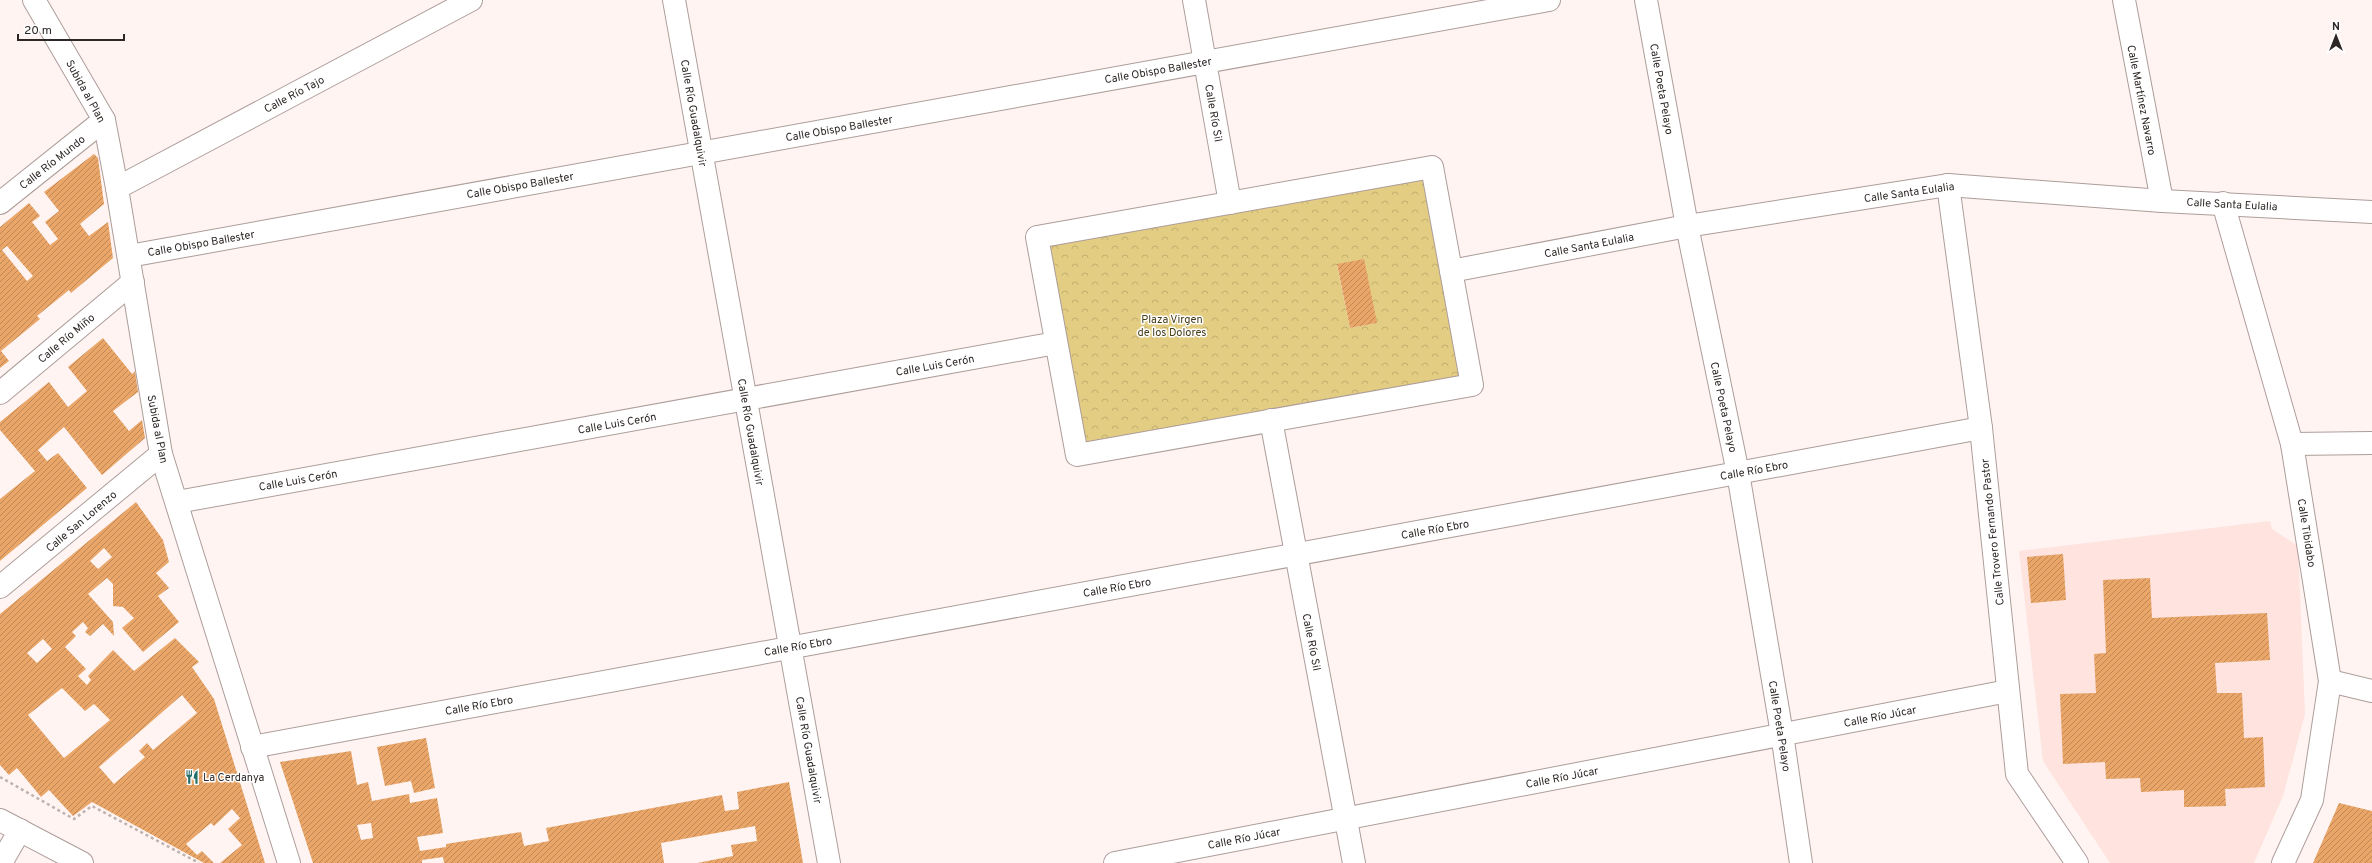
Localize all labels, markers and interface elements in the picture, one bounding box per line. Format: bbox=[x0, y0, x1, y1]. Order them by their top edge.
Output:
scale bar bbox=[18, 16, 124, 42]
north arrow bbox=[2316, 16, 2356, 56]
text: N bbox=[2332, 20, 2340, 34]
text: 20 m bbox=[24, 23, 52, 39]
street label: Calle Poeta Pelayo bbox=[1646, 43, 1676, 136]
street label: Calle Martínez Navarro bbox=[2123, 44, 2159, 157]
street label: Calle Obispo Ballester bbox=[1104, 55, 1214, 87]
street label: Subida al Plan bbox=[62, 58, 108, 125]
street label: Calle Río Guadalquivir bbox=[677, 59, 709, 169]
street label: Calle Río Tajo bbox=[262, 73, 327, 117]
street label: Calle Río Sil bbox=[1201, 83, 1225, 143]
street label: Calle Obispo Ballester bbox=[785, 113, 895, 145]
street label: Calle Río Mundo bbox=[17, 133, 88, 193]
street label: Calle Obispo Ballester bbox=[466, 170, 576, 202]
street label: Calle Santa Eulalia bbox=[1863, 180, 1955, 206]
street label: Calle Santa Eulalia bbox=[2186, 196, 2278, 214]
street label: Calle Obispo Ballester bbox=[147, 228, 257, 260]
street label: Calle Santa Eulalia bbox=[1543, 230, 1635, 262]
street label: Calle Río Miño bbox=[35, 311, 98, 367]
park label: Plaza Virgen de los Dolores bbox=[1138, 313, 1206, 340]
street label: Calle Luis Cerón bbox=[895, 352, 976, 380]
street label: Calle Poeta Pelayo bbox=[1707, 361, 1739, 454]
street label: Calle Río Guadalquivir bbox=[734, 378, 766, 488]
street label: Subida al Plan bbox=[144, 394, 171, 465]
street label: Calle Luis Cerón bbox=[577, 410, 658, 438]
street label: Calle Trovero Fernando Pastor bbox=[1978, 457, 2008, 606]
street label: Calle Río Ebro bbox=[1719, 458, 1789, 484]
street label: Calle Luis Cerón bbox=[258, 467, 339, 495]
street label: Calle San Lorenzo bbox=[43, 488, 120, 556]
street label: Calle Tibidabo bbox=[2294, 498, 2318, 569]
street label: Calle Río Ebro bbox=[1400, 517, 1470, 543]
street label: Calle Río Ebro bbox=[1082, 575, 1152, 601]
street label: Calle Río Sil bbox=[1299, 612, 1323, 672]
street label: Calle Río Ebro bbox=[763, 634, 833, 660]
street label: Calle Poeta Pelayo bbox=[1765, 680, 1793, 773]
street label: Calle Río Ebro bbox=[444, 693, 514, 719]
street label: Calle Río Guadalquivir bbox=[792, 696, 824, 806]
street label: Calle Río Júcar bbox=[1843, 703, 1918, 731]
street label: Calle Río Júcar bbox=[1525, 764, 1600, 792]
restaurant icon: La Cerdanya bbox=[184, 769, 200, 785]
place label: La Cerdanya bbox=[203, 771, 265, 785]
street label: Calle Río Júcar bbox=[1207, 825, 1282, 853]

